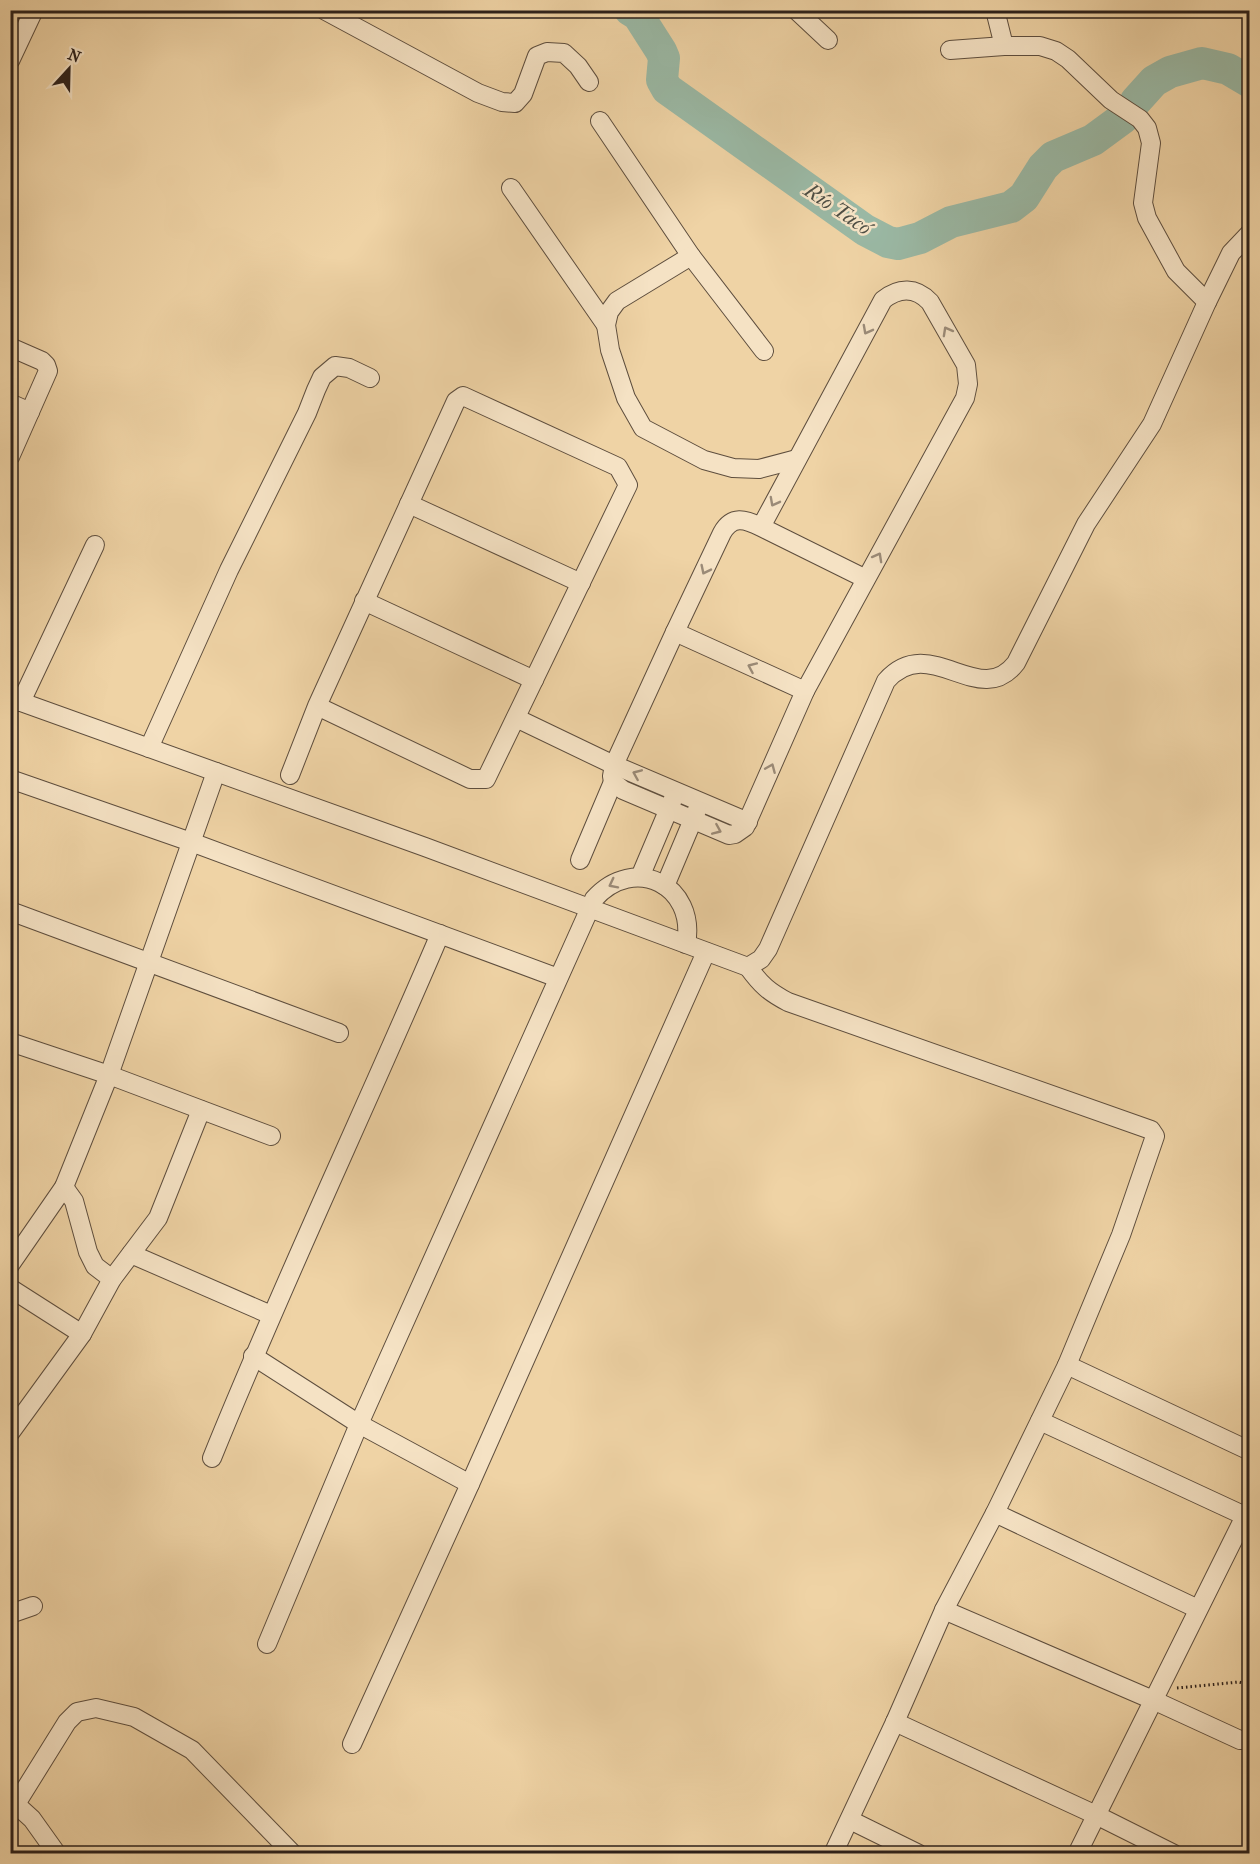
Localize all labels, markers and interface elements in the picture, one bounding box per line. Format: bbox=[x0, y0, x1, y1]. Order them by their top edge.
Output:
north arrow bbox=[39, 39, 99, 99]
text: N bbox=[65, 44, 84, 67]
water label: Río Tacó bbox=[798, 177, 878, 242]
one-way arrow bbox=[863, 323, 874, 334]
one-way arrow bbox=[942, 327, 954, 337]
one-way arrow bbox=[770, 495, 781, 506]
one-way arrow bbox=[871, 553, 882, 563]
one-way arrow bbox=[700, 564, 712, 575]
one-way arrow bbox=[747, 662, 758, 674]
one-way arrow bbox=[764, 764, 776, 775]
one-way arrow bbox=[632, 769, 643, 781]
one-way arrow bbox=[711, 823, 722, 835]
one-way arrow bbox=[609, 877, 619, 888]

